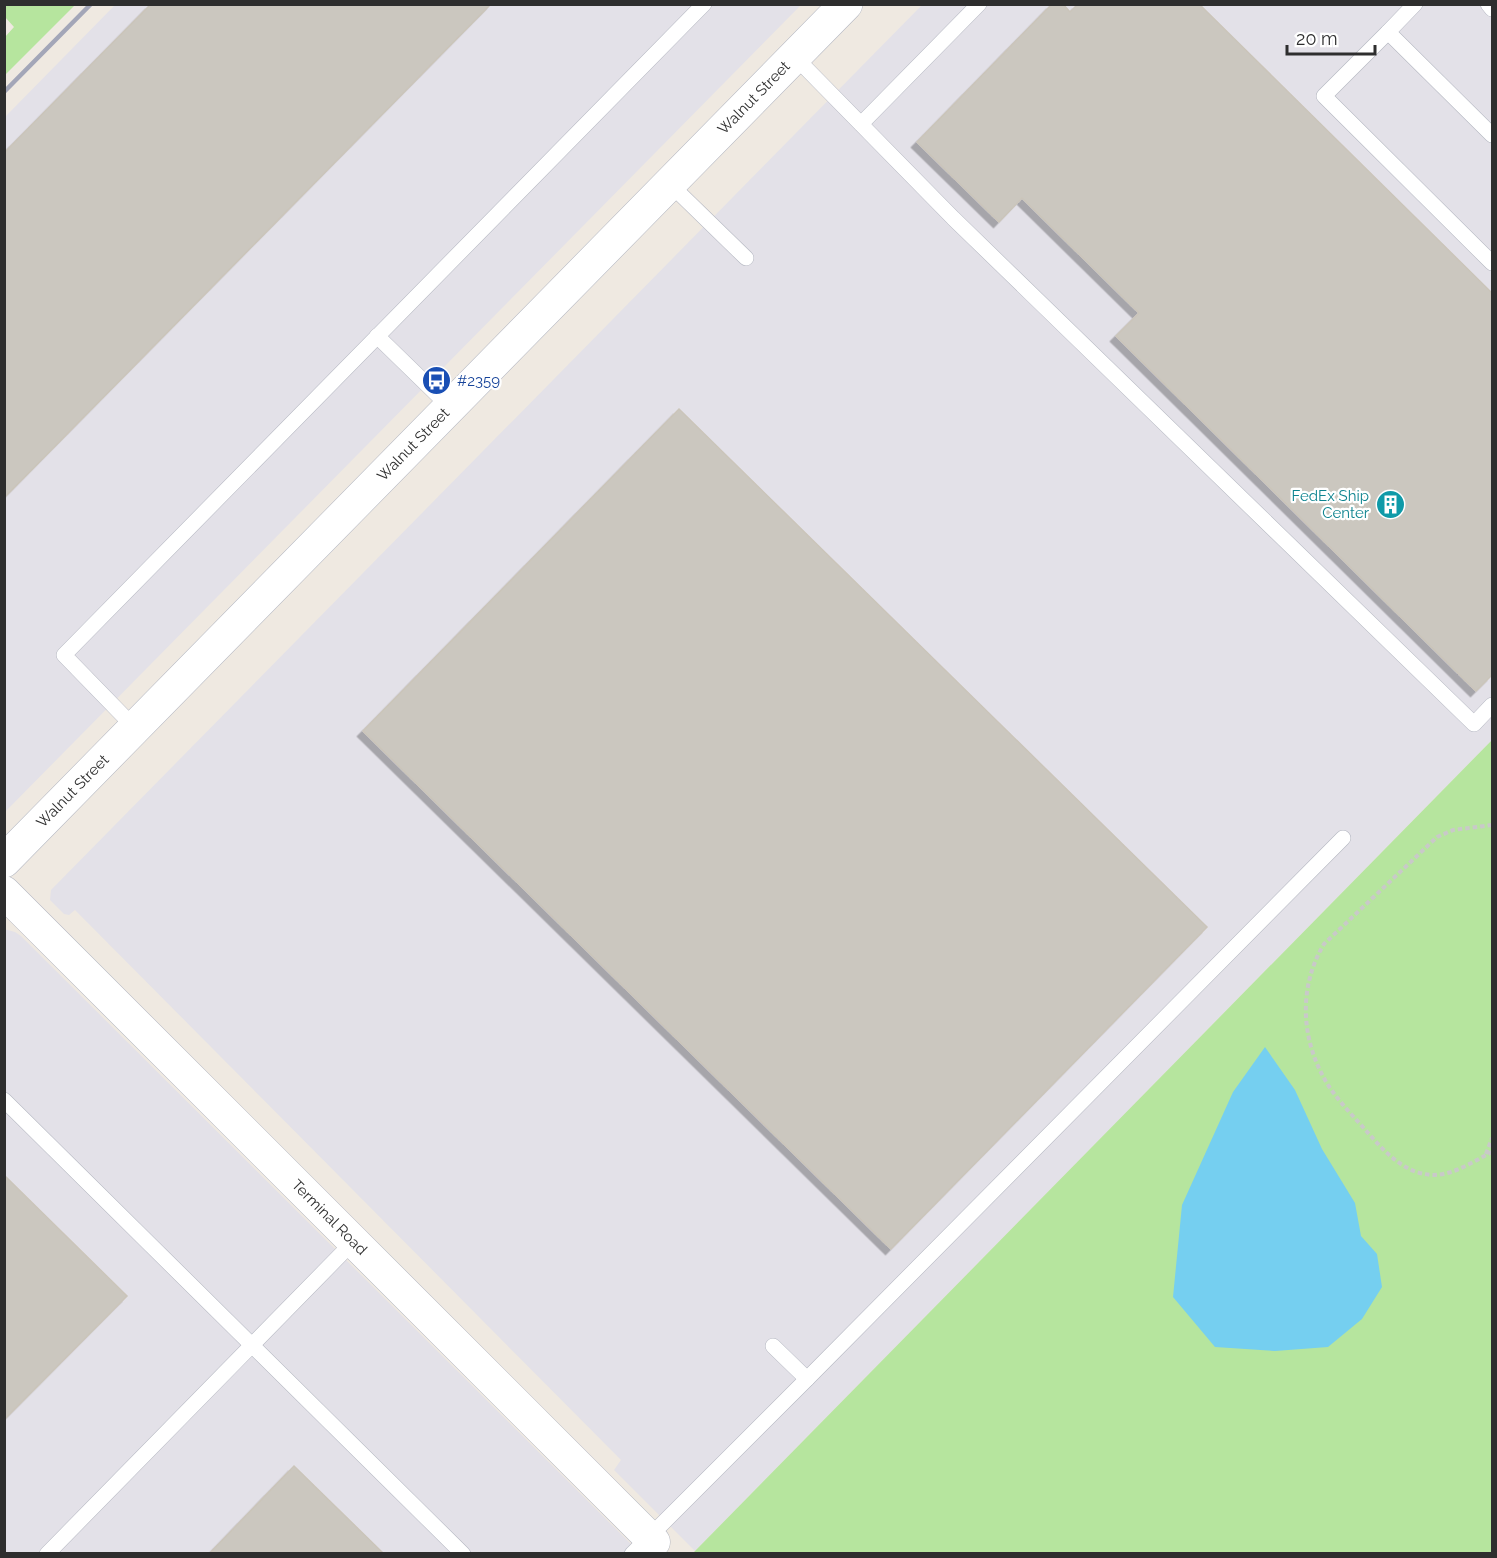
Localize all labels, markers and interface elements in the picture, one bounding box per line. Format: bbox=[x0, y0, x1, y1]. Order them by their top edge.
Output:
scale bar bbox=[1287, 18, 1376, 56]
text: 20 m bbox=[1296, 28, 1338, 49]
street label: Walnut Street bbox=[714, 57, 794, 138]
bus stop icon: #2359 bbox=[420, 365, 452, 397]
place label: #2359 bbox=[457, 372, 500, 390]
street label: Walnut Street bbox=[373, 404, 453, 485]
place label: FedEx Ship Center bbox=[1292, 487, 1370, 522]
building icon: FedEx Ship Center bbox=[1374, 489, 1406, 521]
street label: Walnut Street bbox=[33, 751, 113, 831]
street label: Terminal Road bbox=[288, 1176, 371, 1259]

